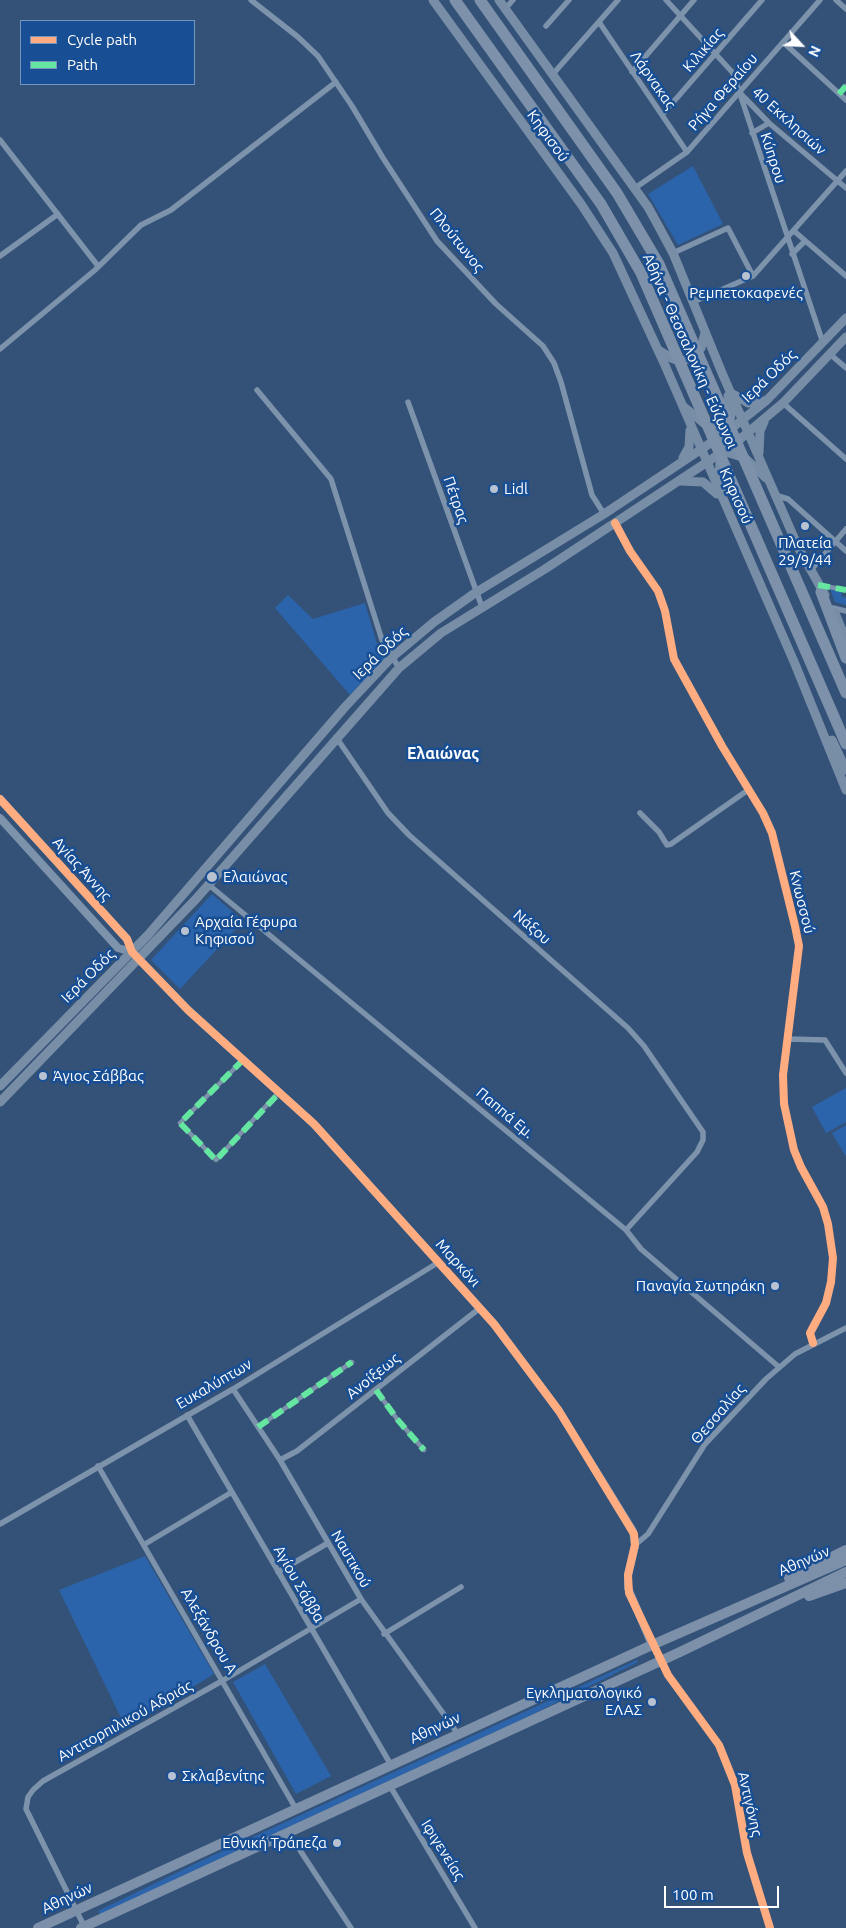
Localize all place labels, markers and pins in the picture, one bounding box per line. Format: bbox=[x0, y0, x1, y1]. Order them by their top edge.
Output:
marker: Ρεμπετοκαφενές bbox=[740, 270, 752, 282]
place label: Ρεμπετοκαφενές bbox=[689, 284, 803, 302]
place label: Lidl bbox=[504, 480, 528, 498]
marker: Lidl bbox=[488, 483, 500, 495]
marker: Πλατεία 29/9/44 bbox=[799, 520, 811, 532]
place label: Πλατεία 29/9/44 bbox=[778, 534, 832, 569]
place label: Ελαιώνας bbox=[223, 868, 287, 886]
marker: Ελαιώνας bbox=[205, 870, 219, 884]
place label: Αρχαία Γέφυρα Κηφισού bbox=[195, 913, 297, 948]
marker: Αρχαία Γέφυρα Κηφισού bbox=[179, 925, 191, 937]
place label: Άγιος Σάββας bbox=[53, 1067, 144, 1085]
marker: Άγιος Σάββας bbox=[37, 1070, 49, 1082]
place label: Παναγία Σωτηράκη bbox=[636, 1277, 765, 1295]
marker: Παναγία Σωτηράκη bbox=[769, 1280, 781, 1292]
place label: Εγκληματολογικό ΕΛΑΣ bbox=[526, 1684, 642, 1719]
marker: Εγκληματολογικό ΕΛΑΣ bbox=[646, 1696, 658, 1708]
place label: Σκλαβενίτης bbox=[182, 1767, 264, 1785]
marker: Σκλαβενίτης bbox=[166, 1770, 178, 1782]
place label: Εθνική Τράπεζα bbox=[222, 1834, 327, 1852]
marker: Εθνική Τράπεζα bbox=[331, 1837, 343, 1849]

